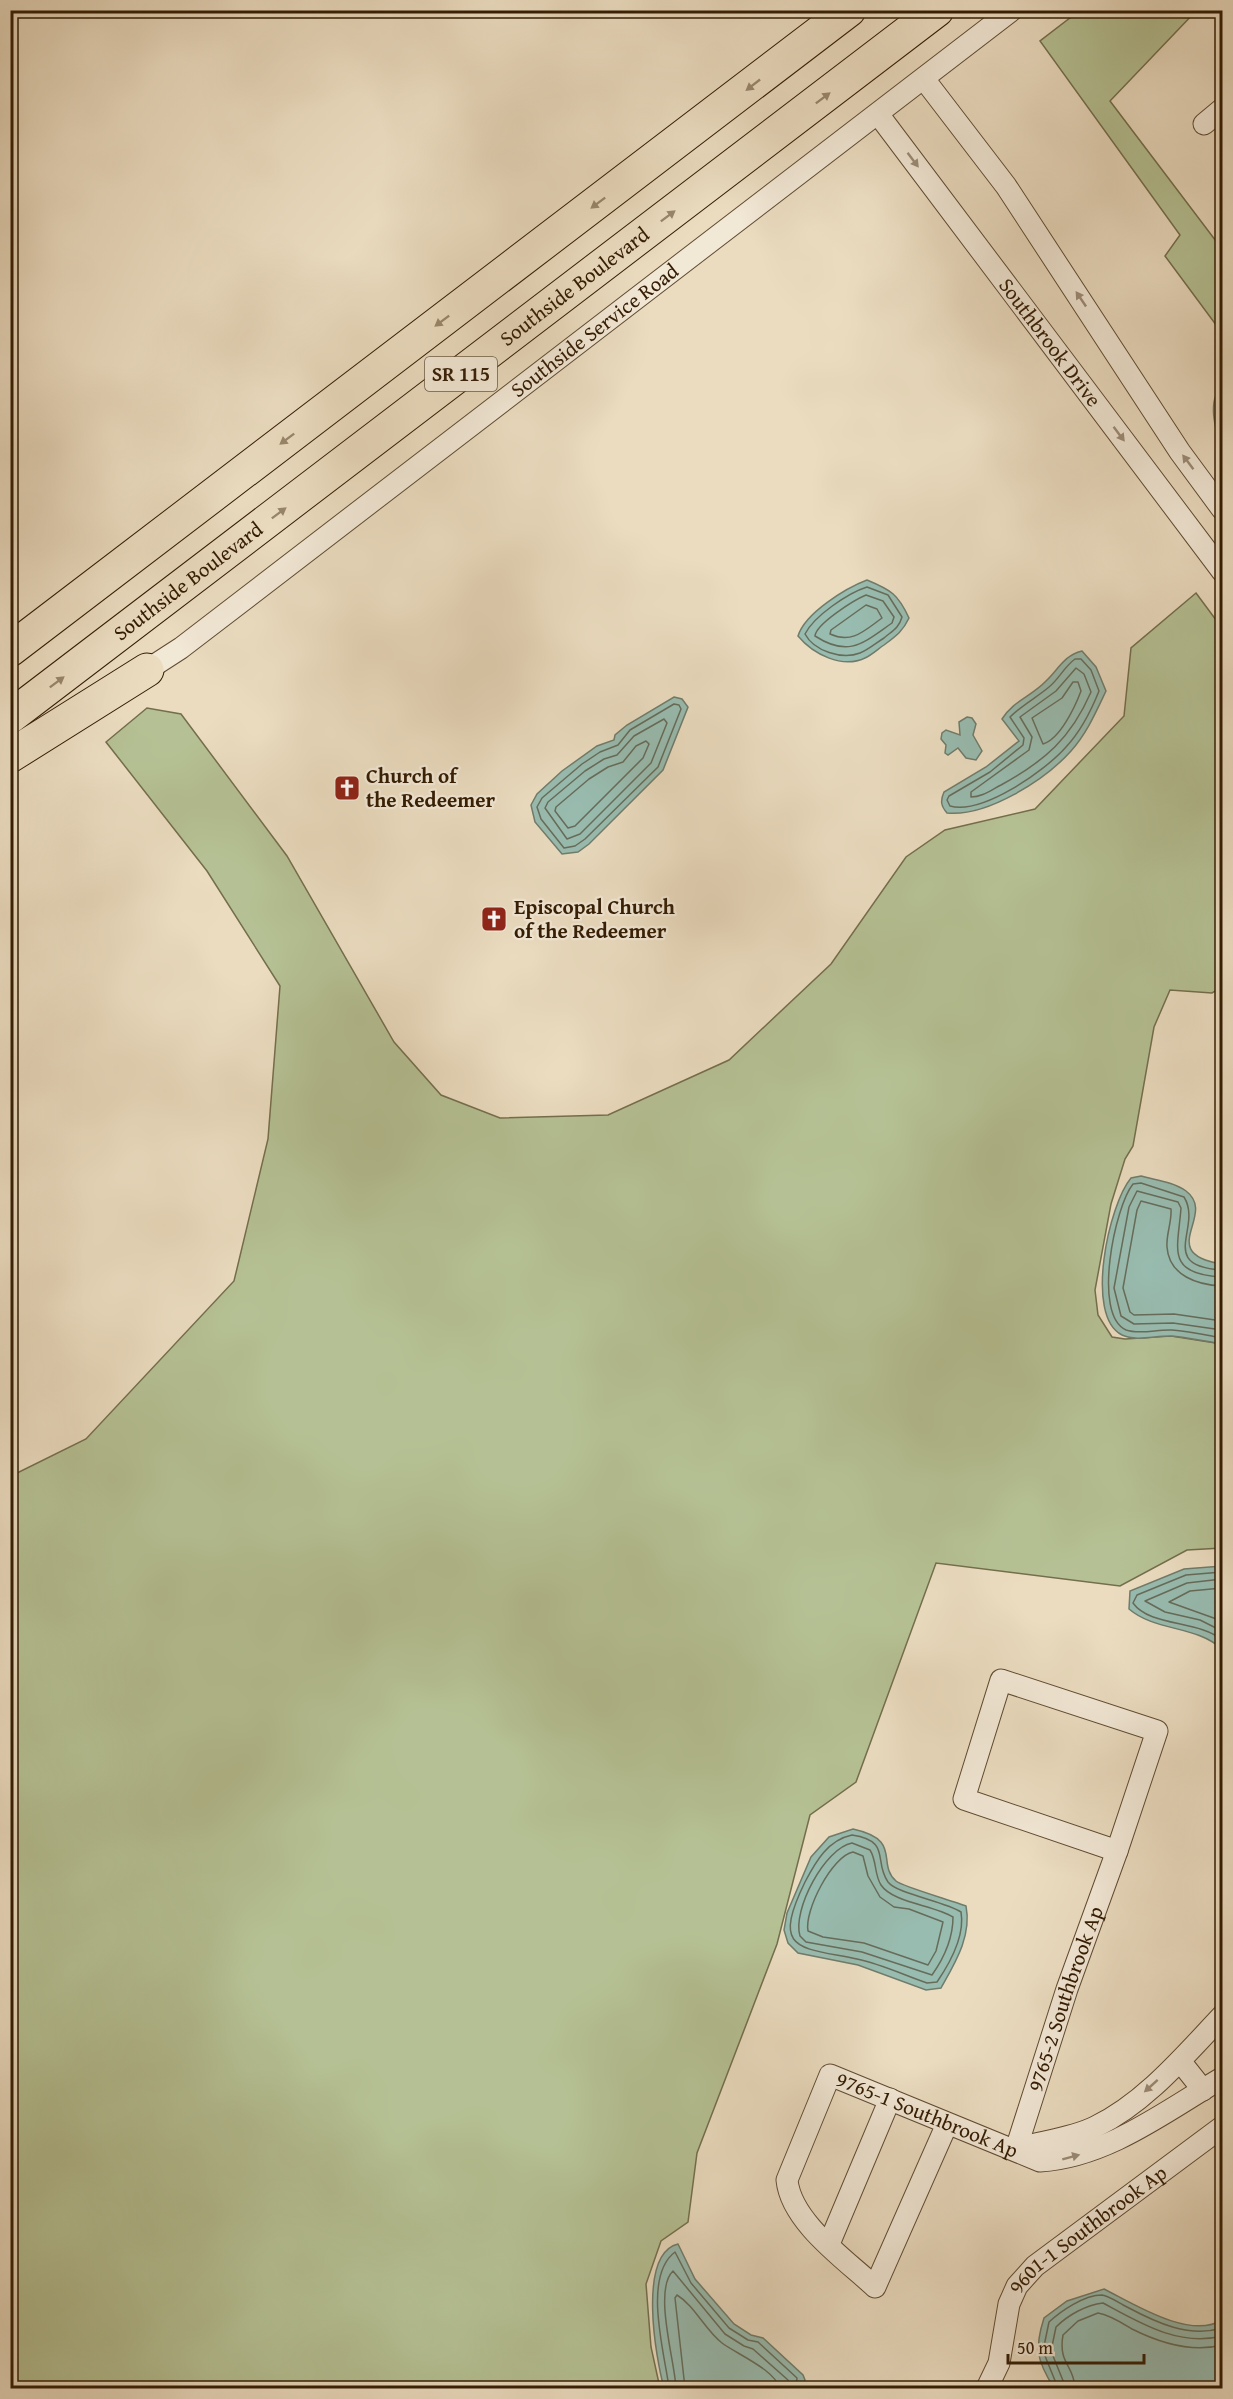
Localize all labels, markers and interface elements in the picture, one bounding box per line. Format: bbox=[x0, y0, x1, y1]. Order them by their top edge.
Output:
one-way arrow bbox=[745, 78, 760, 90]
one-way arrow bbox=[815, 92, 830, 104]
one-way arrow bbox=[907, 152, 919, 168]
one-way arrow bbox=[590, 197, 606, 209]
one-way arrow bbox=[659, 210, 675, 222]
street label: Southside Boulevard bbox=[493, 218, 656, 353]
street label: Southside Service Road bbox=[504, 255, 685, 405]
street label: Southbrook Drive bbox=[992, 271, 1109, 413]
one-way arrow bbox=[1075, 291, 1087, 307]
one-way arrow bbox=[435, 315, 450, 327]
road number: SR 115 bbox=[425, 357, 497, 391]
one-way arrow bbox=[1112, 426, 1124, 441]
one-way arrow bbox=[280, 433, 295, 445]
one-way arrow bbox=[1181, 454, 1194, 470]
one-way arrow bbox=[271, 507, 286, 519]
street label: Southside Boulevard bbox=[106, 513, 270, 648]
one-way arrow bbox=[49, 675, 65, 688]
place label: Church of the Redeemer bbox=[366, 760, 496, 815]
church icon: Church of the Redeemer bbox=[332, 773, 362, 803]
place label: Episcopal Church of the Redeemer bbox=[514, 891, 675, 946]
church icon: Episcopal Church of the Redeemer bbox=[479, 904, 509, 934]
street label: 9765-2 Southbrook Ap bbox=[1019, 1902, 1111, 2095]
street label: 9765-1 Southbrook Ap bbox=[832, 2063, 1023, 2165]
one-way arrow bbox=[1144, 2079, 1159, 2092]
one-way arrow bbox=[1062, 2152, 1080, 2162]
street label: 9601-1 Southbrook Ap bbox=[1000, 2157, 1173, 2298]
scale bar bbox=[1008, 2327, 1144, 2365]
text: 50 m bbox=[1017, 2334, 1053, 2361]

